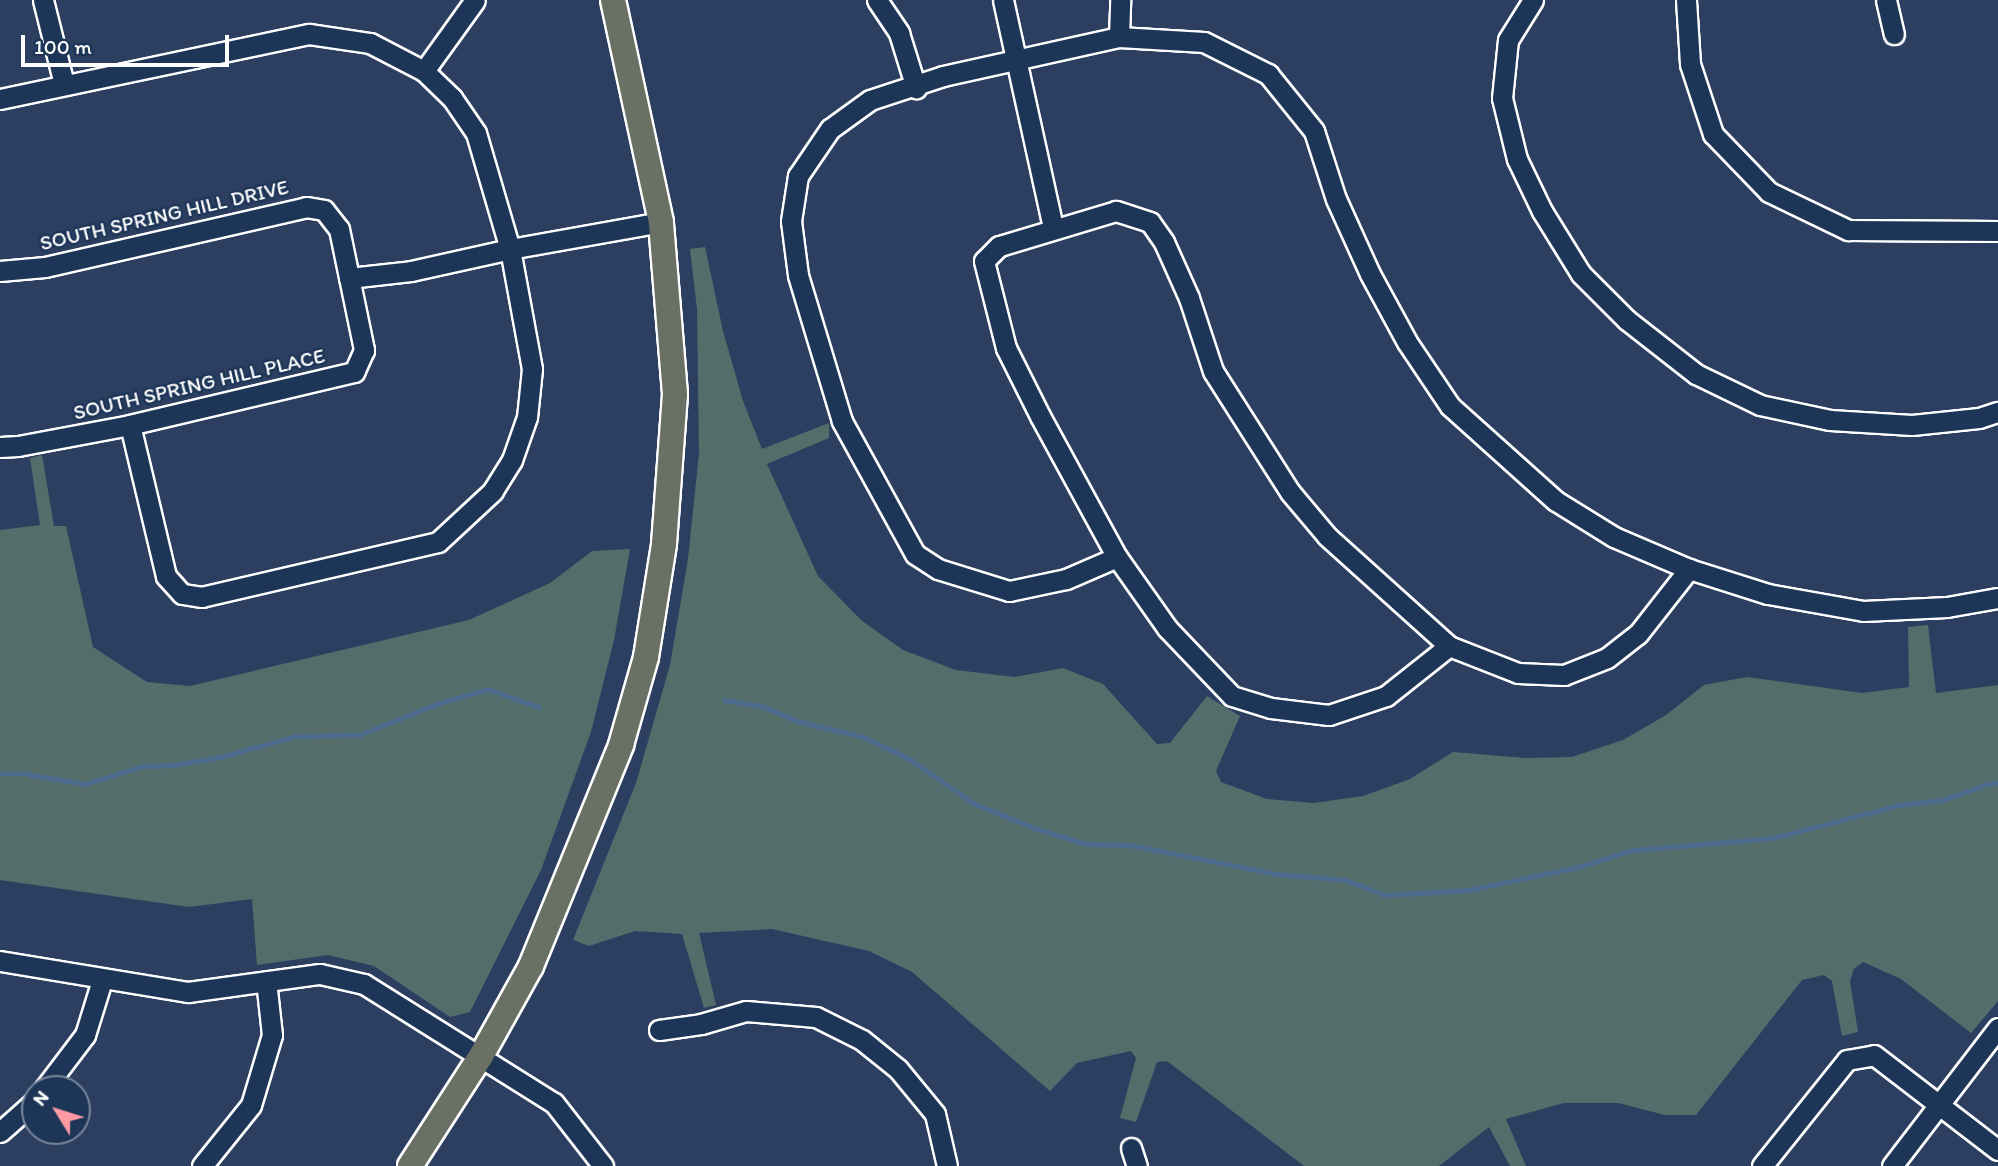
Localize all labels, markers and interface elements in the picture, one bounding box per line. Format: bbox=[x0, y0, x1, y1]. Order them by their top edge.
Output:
scale bar bbox=[24, 21, 233, 65]
text: 100 m bbox=[34, 34, 92, 59]
street label: SOUTH SPRING HILL DRIVE bbox=[36, 174, 292, 256]
street label: SOUTH SPRING HILL PLACE bbox=[70, 343, 328, 425]
north arrow bbox=[21, 1075, 91, 1145]
text: N bbox=[28, 1086, 54, 1110]

